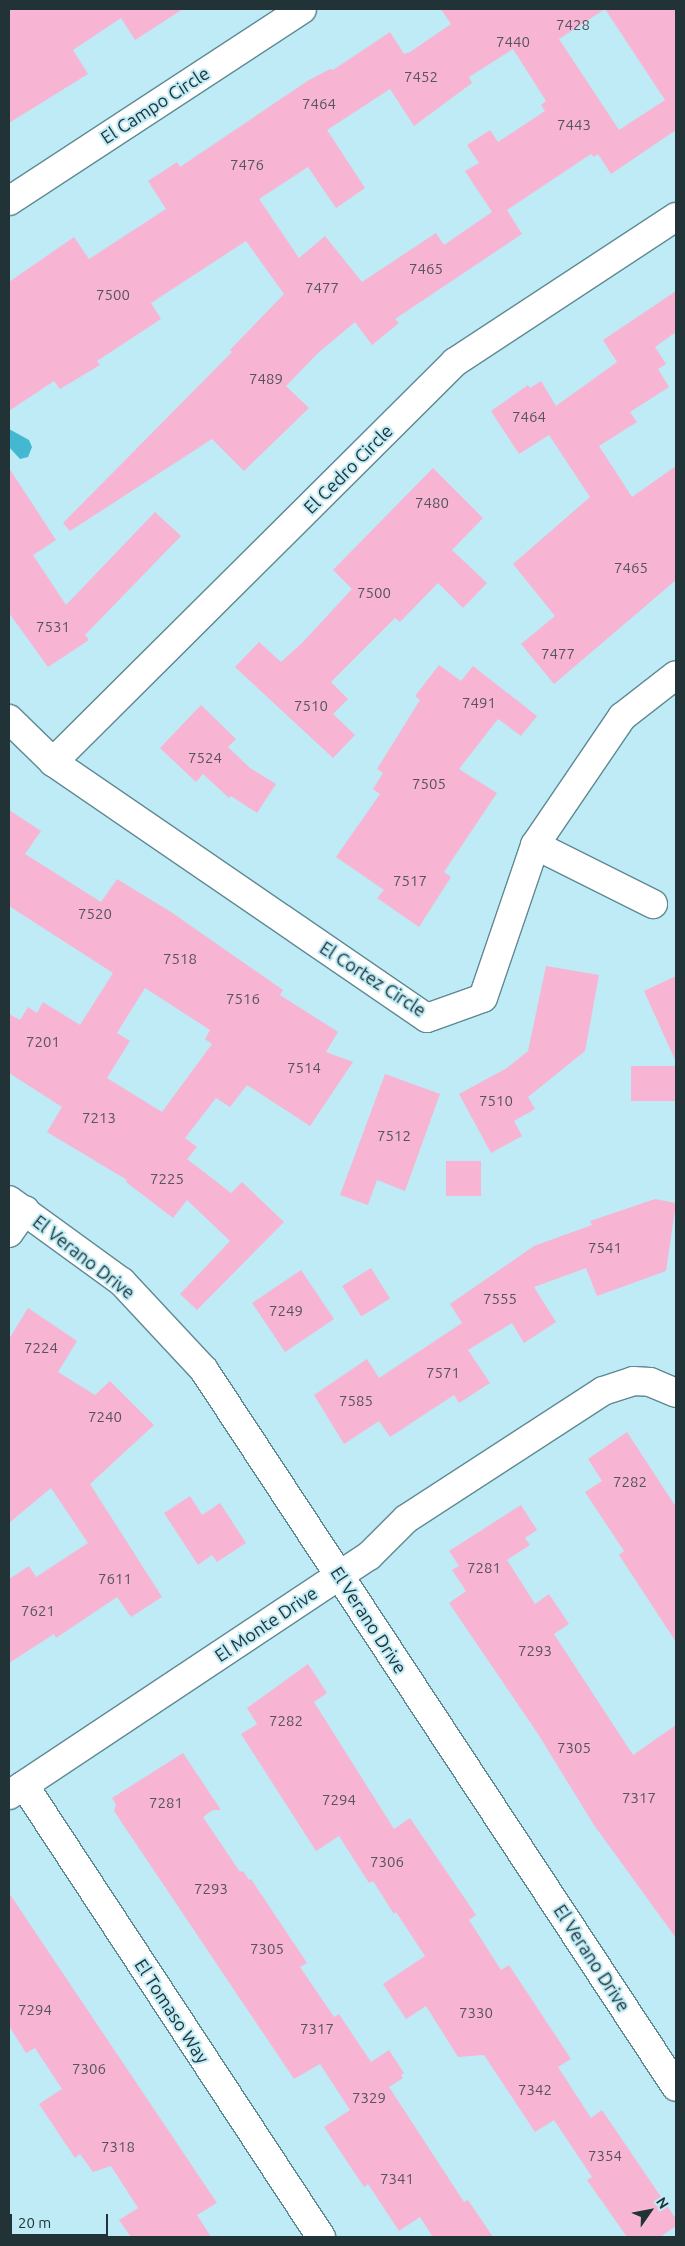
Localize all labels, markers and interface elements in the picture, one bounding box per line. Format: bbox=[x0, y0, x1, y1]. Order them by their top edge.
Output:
house number: 7428 bbox=[556, 16, 590, 34]
house number: 7440 bbox=[496, 33, 530, 51]
street label: El Campo Circle bbox=[97, 62, 213, 148]
house number: 7452 bbox=[404, 68, 438, 86]
house number: 7464 bbox=[302, 95, 336, 113]
house number: 7443 bbox=[557, 116, 591, 134]
house number: 7476 bbox=[230, 156, 264, 174]
house number: 7465 bbox=[409, 260, 443, 278]
house number: 7477 bbox=[305, 279, 339, 297]
house number: 7500 bbox=[96, 286, 130, 304]
house number: 7489 bbox=[249, 370, 283, 388]
house number: 7464 bbox=[512, 408, 546, 426]
street label: El Cedro Circle bbox=[299, 420, 397, 518]
house number: 7480 bbox=[415, 494, 449, 512]
house number: 7465 bbox=[614, 559, 648, 577]
house number: 7500 bbox=[357, 584, 391, 602]
house number: 7531 bbox=[36, 618, 70, 636]
house number: 7477 bbox=[541, 645, 575, 663]
house number: 7491 bbox=[462, 694, 496, 712]
house number: 7510 bbox=[294, 697, 328, 715]
house number: 7524 bbox=[188, 749, 222, 767]
house number: 7505 bbox=[412, 775, 446, 793]
house number: 7517 bbox=[393, 872, 427, 890]
house number: 7520 bbox=[78, 905, 112, 923]
street label: El Cortez Circle bbox=[316, 937, 430, 1021]
house number: 7518 bbox=[163, 950, 197, 968]
house number: 7516 bbox=[226, 990, 260, 1008]
house number: 7201 bbox=[26, 1033, 60, 1051]
house number: 7514 bbox=[287, 1059, 321, 1077]
house number: 7510 bbox=[479, 1092, 513, 1110]
house number: 7213 bbox=[82, 1109, 116, 1127]
house number: 7512 bbox=[377, 1127, 411, 1145]
house number: 7225 bbox=[150, 1170, 184, 1188]
street label: El Verano Drive bbox=[29, 1211, 139, 1303]
house number: 7541 bbox=[588, 1239, 622, 1257]
house number: 7555 bbox=[483, 1290, 517, 1308]
house number: 7249 bbox=[269, 1302, 303, 1320]
house number: 7224 bbox=[24, 1339, 58, 1357]
house number: 7571 bbox=[426, 1364, 460, 1382]
house number: 7585 bbox=[339, 1392, 373, 1410]
house number: 7240 bbox=[88, 1408, 122, 1426]
house number: 7282 bbox=[613, 1473, 647, 1491]
house number: 7281 bbox=[467, 1559, 501, 1577]
street label: El Verano Drive bbox=[326, 1562, 412, 1678]
house number: 7611 bbox=[98, 1570, 132, 1588]
street label: El Monte Drive bbox=[211, 1582, 321, 1666]
house number: 7621 bbox=[21, 1602, 55, 1620]
house number: 7293 bbox=[518, 1642, 552, 1660]
house number: 7282 bbox=[269, 1712, 303, 1730]
house number: 7305 bbox=[557, 1739, 591, 1757]
house number: 7317 bbox=[622, 1789, 656, 1807]
house number: 7294 bbox=[322, 1791, 356, 1809]
house number: 7281 bbox=[149, 1794, 183, 1812]
house number: 7306 bbox=[370, 1853, 404, 1871]
house number: 7293 bbox=[194, 1880, 228, 1898]
street label: El Verano Drive bbox=[549, 1900, 635, 2016]
house number: 7305 bbox=[250, 1940, 284, 1958]
street label: El Tomaso Way bbox=[130, 1955, 214, 2067]
house number: 7294 bbox=[18, 2001, 52, 2019]
house number: 7330 bbox=[459, 2004, 493, 2022]
house number: 7317 bbox=[300, 2020, 334, 2038]
house number: 7306 bbox=[72, 2060, 106, 2078]
house number: 7342 bbox=[518, 2081, 552, 2099]
house number: 7329 bbox=[352, 2089, 386, 2107]
house number: 7318 bbox=[101, 2138, 135, 2156]
house number: 7354 bbox=[588, 2147, 622, 2165]
house number: 7341 bbox=[380, 2170, 414, 2188]
north arrow bbox=[625, 2186, 675, 2236]
text: N bbox=[653, 2194, 672, 2212]
scale bar bbox=[12, 2204, 110, 2236]
text: 20 m bbox=[18, 2214, 51, 2231]

